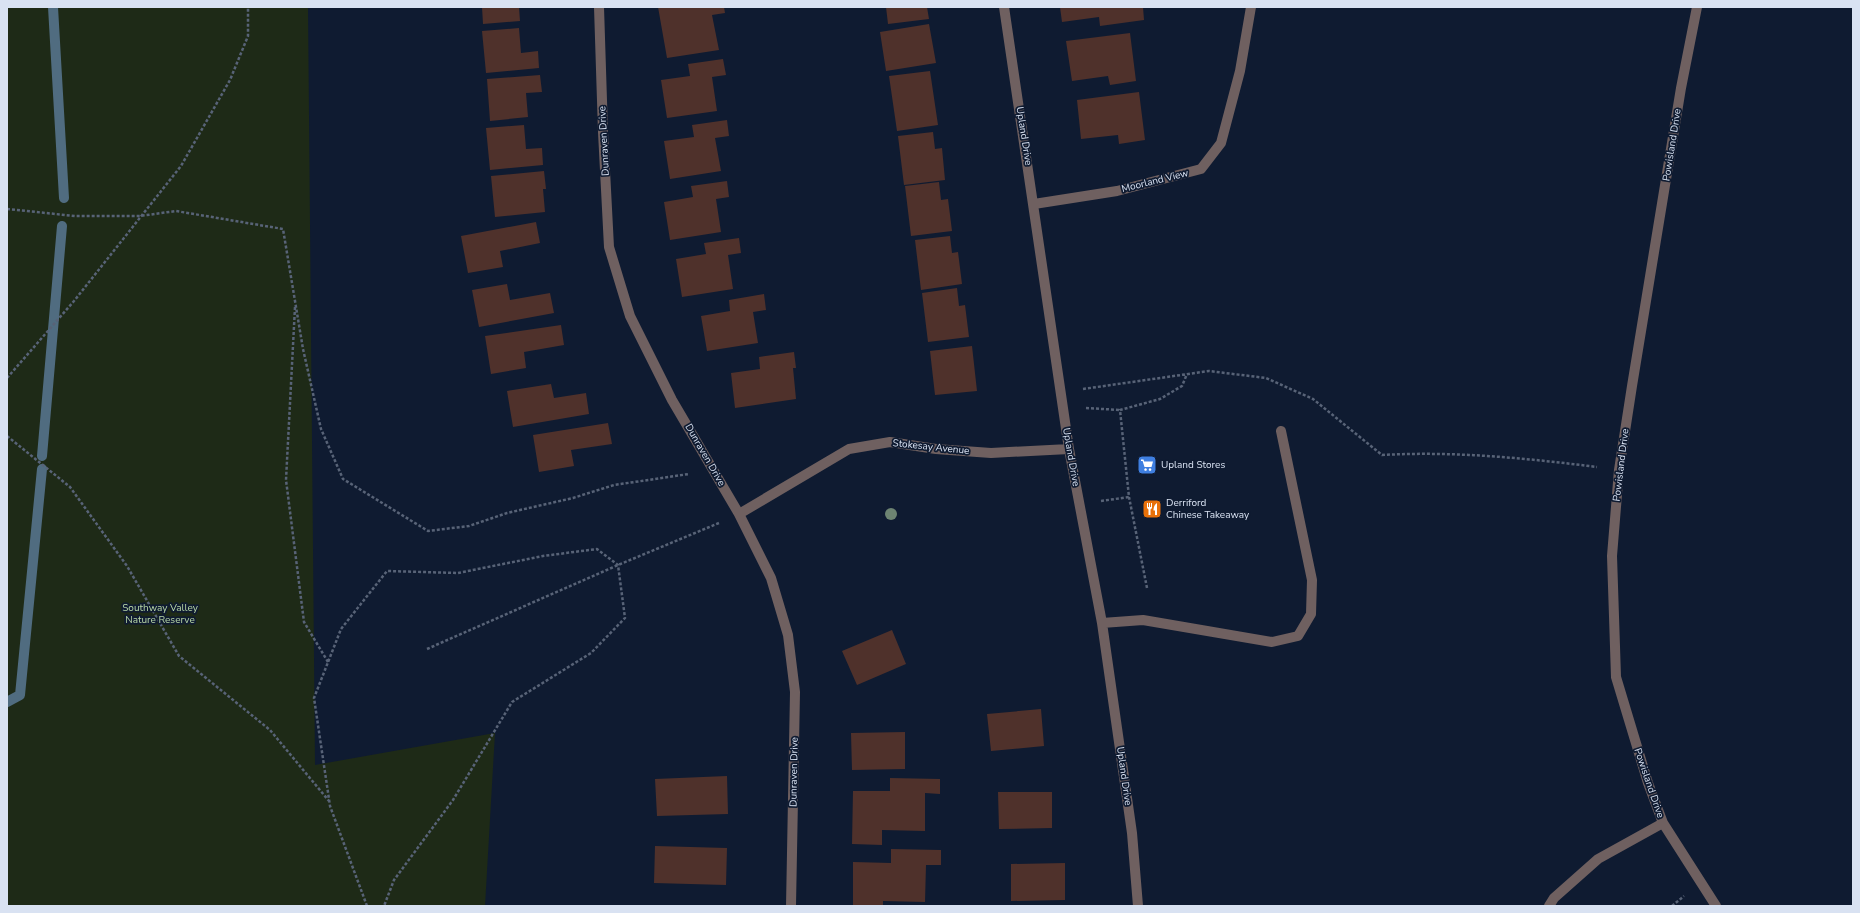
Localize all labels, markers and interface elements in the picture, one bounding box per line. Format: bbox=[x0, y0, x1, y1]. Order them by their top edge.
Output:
street label: Dunraven Drive bbox=[595, 106, 613, 176]
street label: Upland Drive bbox=[1012, 106, 1036, 166]
street label: Powisland Drive bbox=[1659, 108, 1685, 182]
street label: Moorland View bbox=[1120, 166, 1190, 196]
street label: Dunraven Drive bbox=[681, 421, 729, 489]
street label: Upland Drive bbox=[1059, 427, 1083, 487]
street label: Powisland Drive bbox=[1610, 428, 1632, 502]
street label: Stokesay Avenue bbox=[892, 436, 970, 458]
supermarket icon: Upland Stores bbox=[1136, 454, 1158, 476]
place label: Upland Stores bbox=[1161, 458, 1225, 472]
place label: Derriford Chinese Takeaway bbox=[1166, 496, 1250, 522]
restaurant icon: Derriford Chinese Takeaway bbox=[1141, 498, 1163, 520]
park label: Southway Valley Nature Reserve bbox=[122, 601, 199, 627]
street label: Dunraven Drive bbox=[786, 737, 802, 807]
street label: Upland Drive bbox=[1113, 746, 1135, 806]
street label: Powisland Drive bbox=[1630, 746, 1668, 820]

